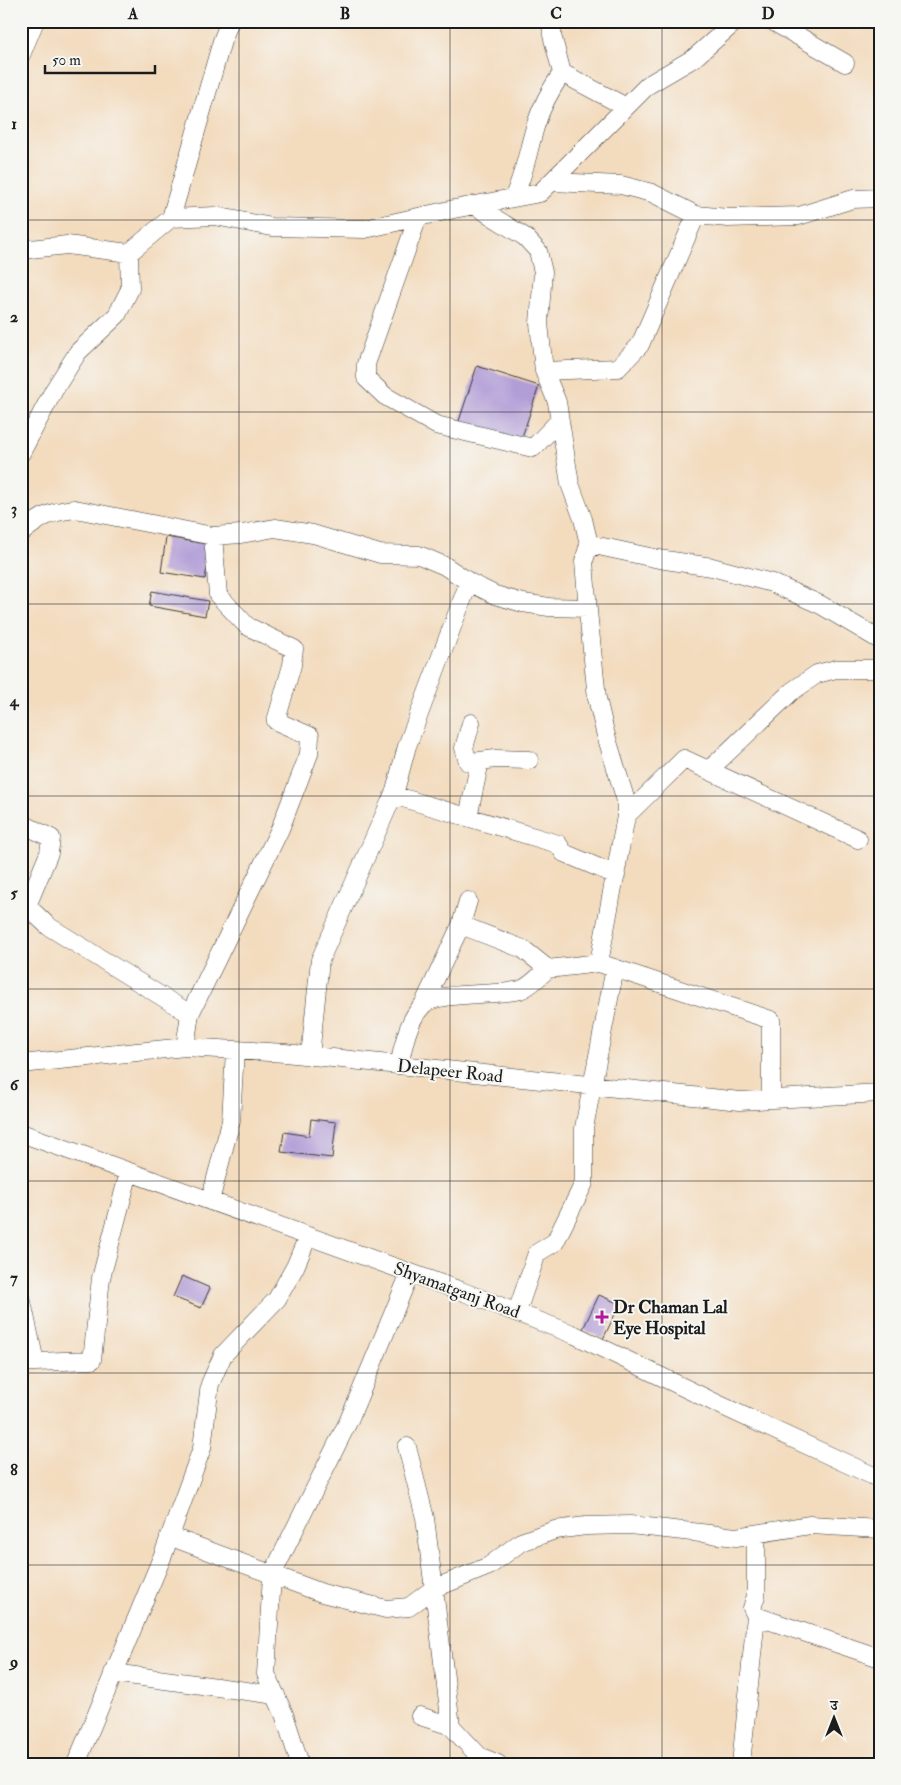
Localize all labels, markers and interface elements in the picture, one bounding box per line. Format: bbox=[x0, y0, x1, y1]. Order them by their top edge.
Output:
text: A bbox=[127, 4, 139, 24]
text: B bbox=[340, 4, 350, 24]
text: C bbox=[550, 4, 562, 24]
text: D bbox=[761, 4, 775, 24]
scale bar bbox=[45, 42, 155, 74]
text: 50 m bbox=[52, 51, 81, 70]
text: 1 bbox=[11, 114, 17, 134]
text: 2 bbox=[10, 307, 18, 327]
text: 3 bbox=[11, 499, 17, 519]
text: 4 bbox=[9, 691, 20, 711]
text: 5 bbox=[10, 883, 18, 903]
street label: Delapeer Road bbox=[396, 1054, 504, 1089]
text: 6 bbox=[10, 1075, 20, 1095]
street label: Shyamatganj Road bbox=[391, 1257, 523, 1324]
text: 7 bbox=[10, 1268, 18, 1288]
place label: Dr Chaman Lal Eye Hospital bbox=[613, 1296, 728, 1340]
marker: Dr Chaman Lal Eye Hospital bbox=[595, 1310, 609, 1324]
text: 8 bbox=[10, 1460, 18, 1480]
text: 9 bbox=[8, 1652, 18, 1672]
north arrow bbox=[808, 1692, 858, 1742]
text: उ bbox=[829, 1697, 838, 1714]

